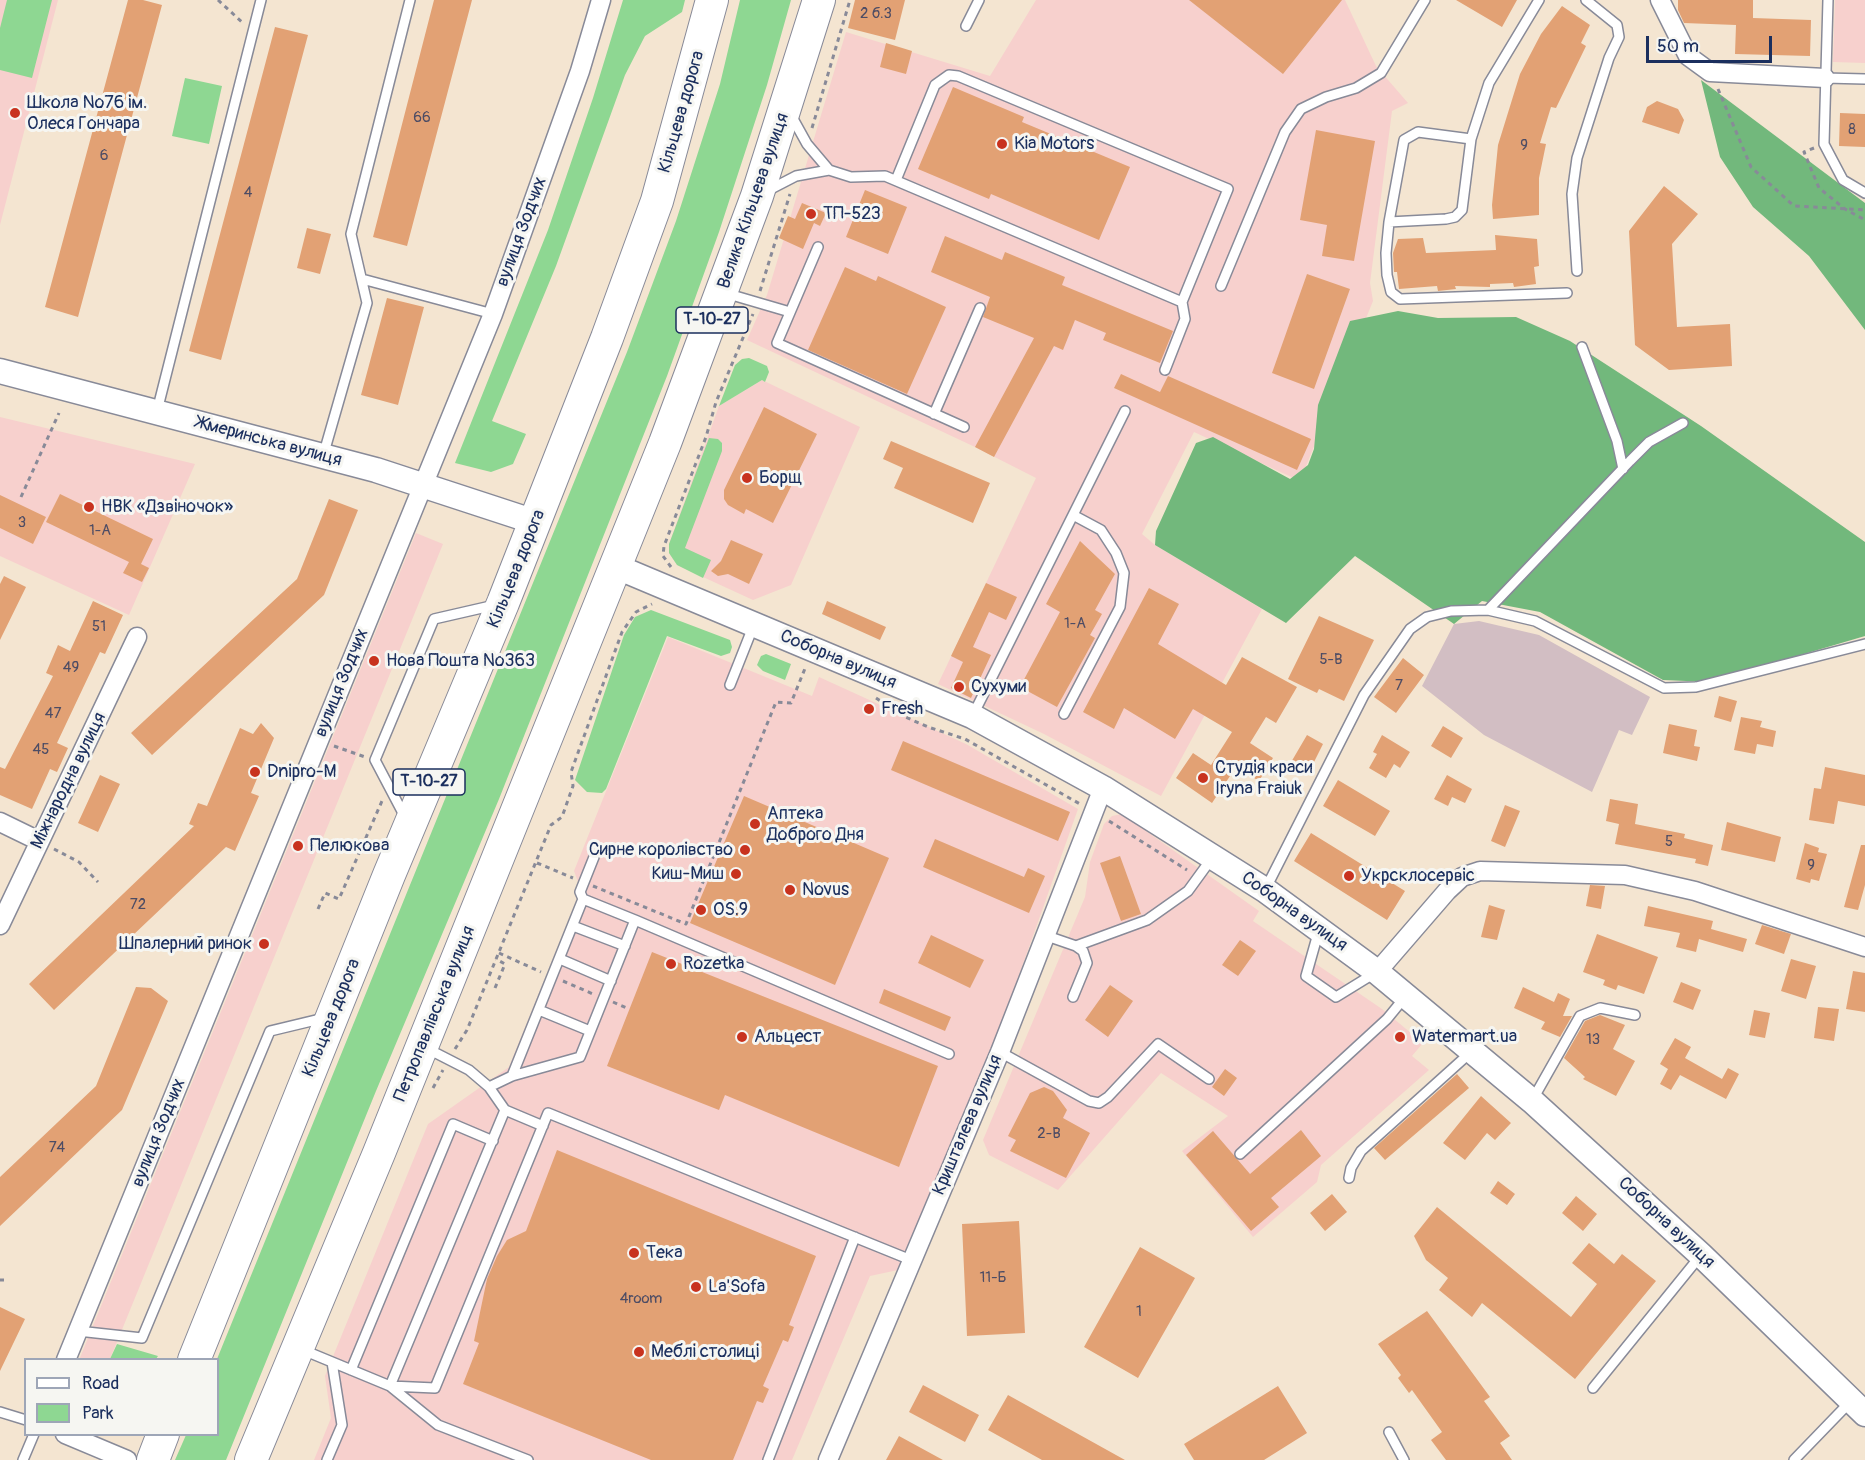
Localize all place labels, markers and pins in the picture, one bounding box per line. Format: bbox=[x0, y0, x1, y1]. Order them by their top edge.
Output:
place label: Школа №76 ім. Олеся Гончара bbox=[27, 92, 147, 134]
marker: Школа №76 ім. Олеся Гончара bbox=[8, 106, 22, 120]
place label: Kia Motors bbox=[1014, 133, 1094, 155]
marker: Kia Motors bbox=[995, 137, 1009, 151]
place label: ТП-523 bbox=[823, 203, 881, 225]
marker: ТП-523 bbox=[804, 207, 818, 221]
place label: Борщ bbox=[759, 467, 803, 489]
marker: Борщ bbox=[740, 471, 754, 485]
place label: НВК «Дзвіночок» bbox=[101, 496, 233, 518]
marker: НВК «Дзвіночок» bbox=[82, 500, 96, 514]
place label: Нова Пошта №363 bbox=[386, 650, 535, 672]
marker: Нова Пошта №363 bbox=[367, 654, 381, 668]
place label: Сухуми bbox=[971, 676, 1026, 698]
marker: Сухуми bbox=[952, 680, 966, 694]
place label: Fresh bbox=[881, 698, 923, 720]
marker: Fresh bbox=[862, 702, 876, 716]
place label: Студія краси Iryna Fraiuk bbox=[1215, 757, 1312, 800]
place label: Dnipro-M bbox=[267, 761, 337, 783]
marker: Dnipro-M bbox=[248, 765, 262, 779]
marker: Студія краси Iryna Fraiuk bbox=[1196, 771, 1210, 785]
place label: Аптека Доброго Дня bbox=[767, 803, 864, 846]
marker: Аптека Доброго Дня bbox=[748, 817, 762, 831]
place label: Пелюкова bbox=[310, 835, 389, 857]
marker: Пелюкова bbox=[291, 839, 305, 853]
place label: Сирне королівство bbox=[589, 839, 733, 861]
marker: Сирне королівство bbox=[738, 843, 752, 857]
place label: Киш-Миш bbox=[652, 863, 724, 885]
place label: Укрсклосервіс bbox=[1361, 865, 1475, 887]
marker: Киш-Миш bbox=[729, 867, 743, 881]
marker: Укрсклосервіс bbox=[1342, 869, 1356, 883]
place label: Novus bbox=[802, 879, 849, 901]
marker: Novus bbox=[783, 883, 797, 897]
place label: OS.9 bbox=[713, 899, 748, 921]
marker: OS.9 bbox=[694, 903, 708, 917]
place label: Шпалерний ринок bbox=[119, 933, 252, 955]
marker: Шпалерний ринок bbox=[257, 937, 271, 951]
place label: Rozetka bbox=[683, 953, 744, 975]
marker: Rozetka bbox=[664, 957, 678, 971]
place label: Альцест bbox=[754, 1026, 821, 1048]
place label: Watermart.ua bbox=[1412, 1026, 1517, 1048]
marker: Альцест bbox=[735, 1030, 749, 1044]
marker: Watermart.ua bbox=[1393, 1030, 1407, 1044]
place label: Тека bbox=[646, 1242, 683, 1264]
marker: Тека bbox=[627, 1246, 641, 1260]
place label: La'Sofa bbox=[708, 1276, 765, 1298]
marker: La'Sofa bbox=[689, 1280, 703, 1294]
place label: Меблі столиці bbox=[651, 1341, 759, 1363]
marker: Меблі столиці bbox=[632, 1345, 646, 1359]

